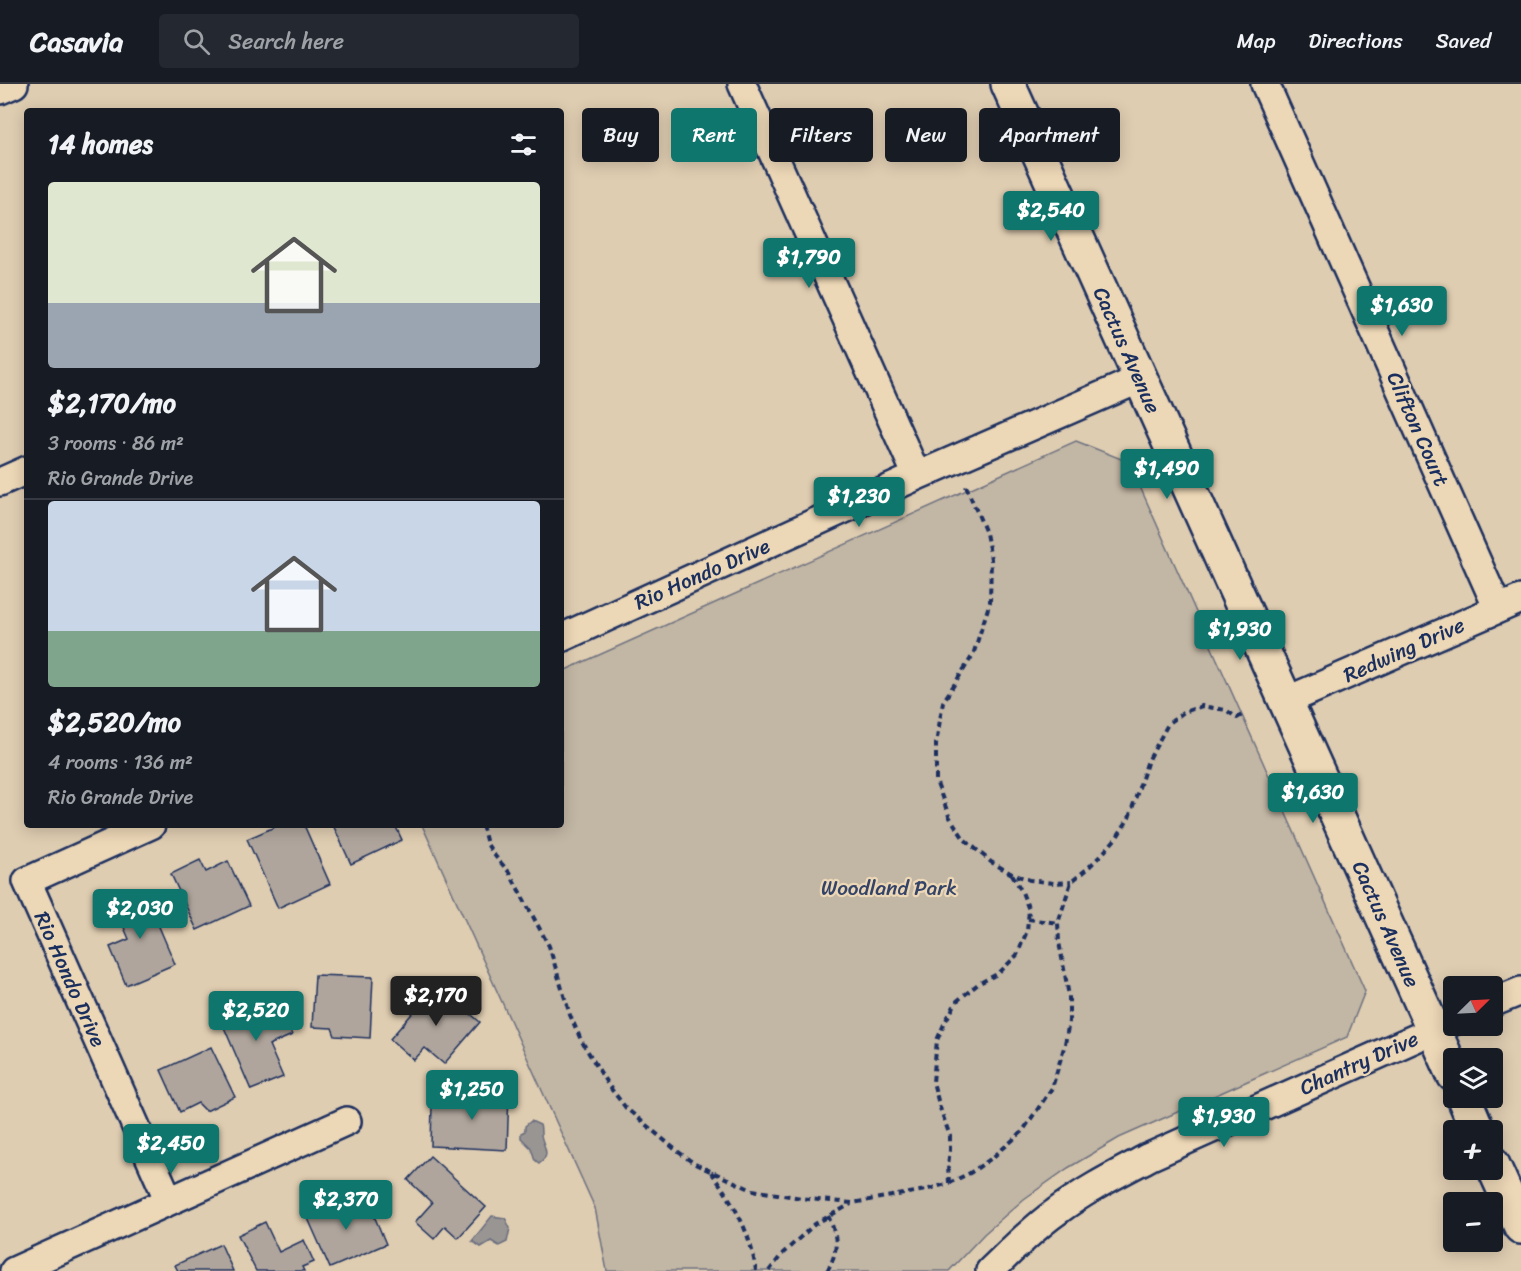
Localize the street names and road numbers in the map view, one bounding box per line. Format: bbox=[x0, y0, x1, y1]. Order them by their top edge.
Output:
street label: Cactus Avenue bbox=[1082, 280, 1172, 420]
street label: Clifton Court bbox=[1376, 365, 1460, 493]
street label: Rio Hondo Drive bbox=[628, 527, 776, 621]
street label: Redwing Drive bbox=[1337, 606, 1471, 694]
street label: Cactus Avenue bbox=[1341, 854, 1431, 994]
street label: Rio Hondo Drive bbox=[23, 905, 117, 1053]
street label: Chantry Drive bbox=[1293, 1020, 1425, 1106]

